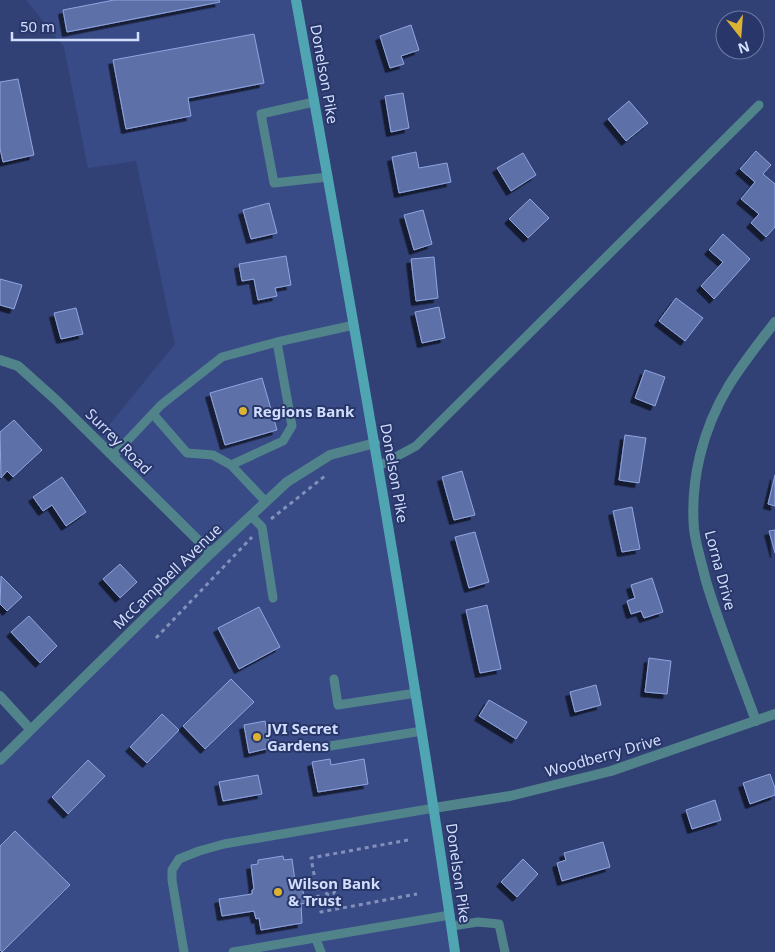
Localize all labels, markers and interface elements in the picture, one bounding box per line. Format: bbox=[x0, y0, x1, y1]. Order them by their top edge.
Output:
scale bar bbox=[12, 10, 139, 42]
north arrow bbox=[715, 10, 765, 60]
text: 50 m bbox=[20, 16, 55, 36]
street label: Donelson Pike bbox=[306, 23, 344, 125]
text: N bbox=[736, 37, 752, 59]
place label: Regions Bank bbox=[253, 401, 355, 421]
street label: Surrey Road bbox=[82, 404, 156, 478]
marker: Regions Bank bbox=[237, 405, 249, 417]
street label: Donelson Pike bbox=[376, 422, 414, 524]
street label: McCampbell Avenue bbox=[108, 519, 226, 633]
street label: Lorna Drive bbox=[701, 528, 741, 612]
place label: JVI Secret Gardens bbox=[265, 718, 339, 755]
street label: Woodberry Drive bbox=[543, 729, 663, 781]
marker: JVI Secret Gardens bbox=[251, 731, 263, 743]
street label: Donelson Pike bbox=[442, 822, 476, 924]
place label: Wilson Bank & Trust bbox=[288, 873, 381, 910]
marker: Wilson Bank & Trust bbox=[272, 886, 284, 898]

